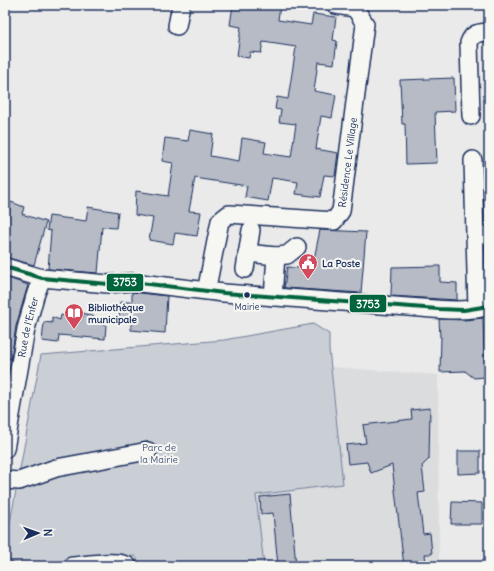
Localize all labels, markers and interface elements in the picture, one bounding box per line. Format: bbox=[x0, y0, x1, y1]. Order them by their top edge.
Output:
street label: Résidence Le Village bbox=[335, 117, 359, 208]
public building icon: La Poste bbox=[297, 252, 319, 280]
place label: La Poste bbox=[322, 257, 361, 270]
line badge: 3753 bbox=[106, 273, 144, 292]
text: 3753 bbox=[113, 275, 137, 289]
marker: Mairie bbox=[242, 290, 252, 300]
line badge: 3753 bbox=[349, 294, 387, 313]
street label: Rue de l'Enfer bbox=[15, 295, 41, 358]
text: 3753 bbox=[356, 297, 380, 311]
place label: Bibliothèque municipale bbox=[88, 301, 144, 326]
place label: Mairie bbox=[235, 301, 260, 312]
library icon: Bibliothèque municipale bbox=[63, 302, 85, 330]
park label: Parc de la Mairie bbox=[140, 441, 178, 466]
north arrow bbox=[18, 513, 58, 553]
text: N bbox=[41, 529, 55, 537]

